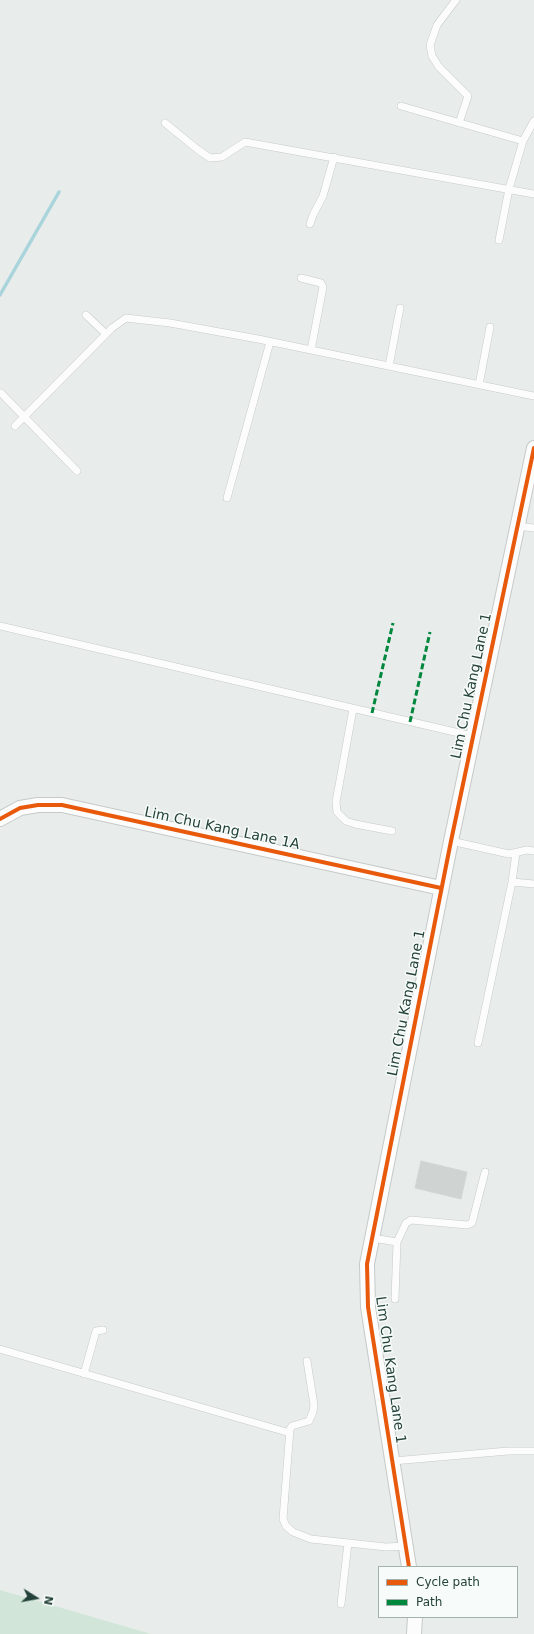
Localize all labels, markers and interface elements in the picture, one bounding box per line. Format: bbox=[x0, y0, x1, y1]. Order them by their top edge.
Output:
street label: Lim Chu Kang Lane 1 bbox=[448, 612, 496, 760]
street label: Lim Chu Kang Lane 1A bbox=[143, 804, 301, 854]
street label: Lim Chu Kang Lane 1 bbox=[385, 928, 429, 1078]
street label: Lim Chu Kang Lane 1 bbox=[371, 1295, 409, 1445]
legend bbox=[378, 1566, 518, 1618]
text: Cycle path bbox=[416, 1575, 480, 1589]
north arrow bbox=[16, 1578, 56, 1618]
text: N bbox=[41, 1595, 56, 1606]
text: Path bbox=[416, 1595, 442, 1609]

